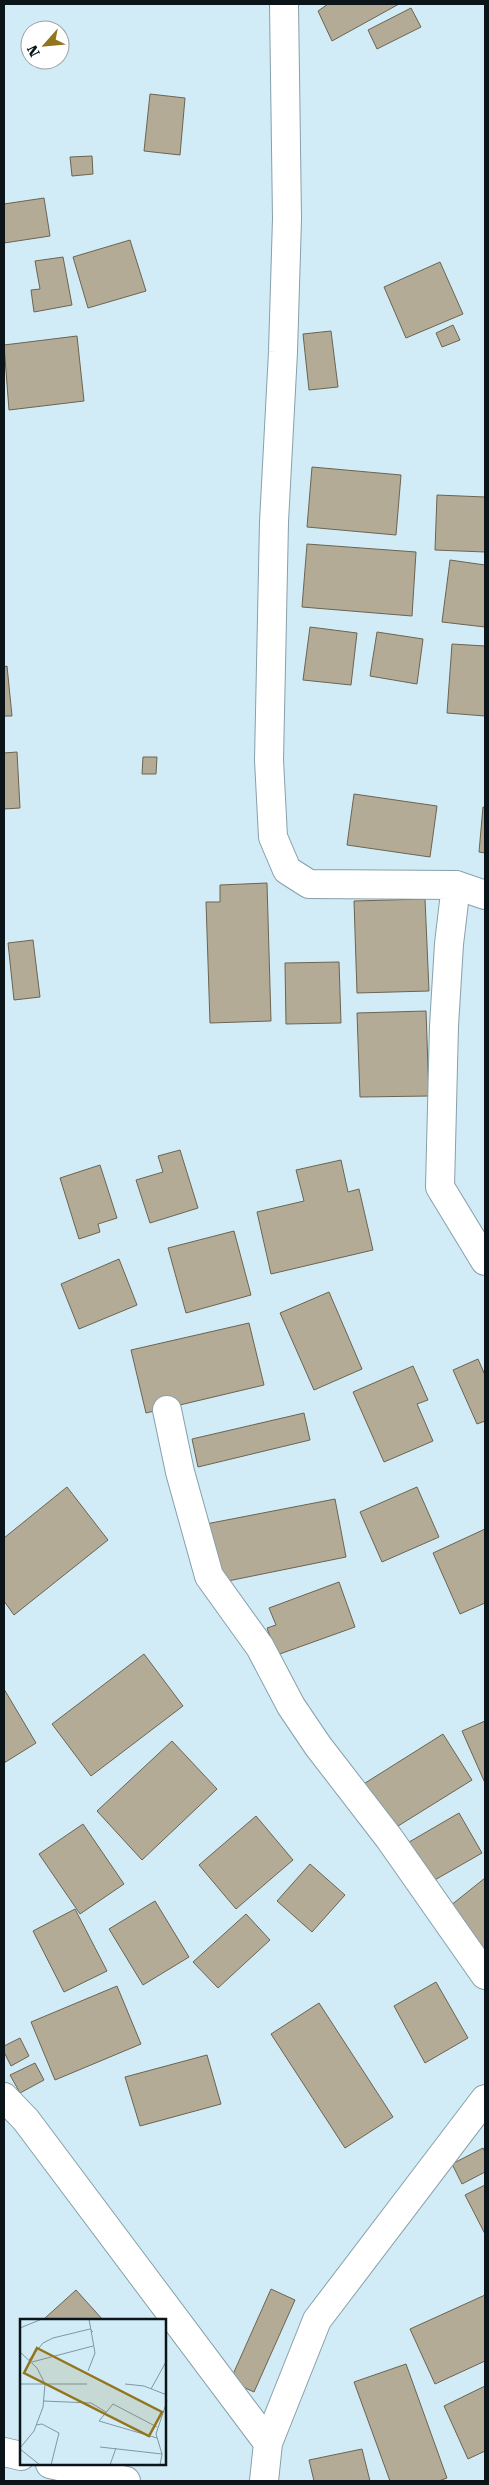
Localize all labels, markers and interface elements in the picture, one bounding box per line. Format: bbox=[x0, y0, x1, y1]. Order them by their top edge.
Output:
north arrow bbox=[20, 20, 70, 70]
text: N bbox=[24, 42, 43, 59]
inset map bbox=[20, 2319, 166, 2465]

